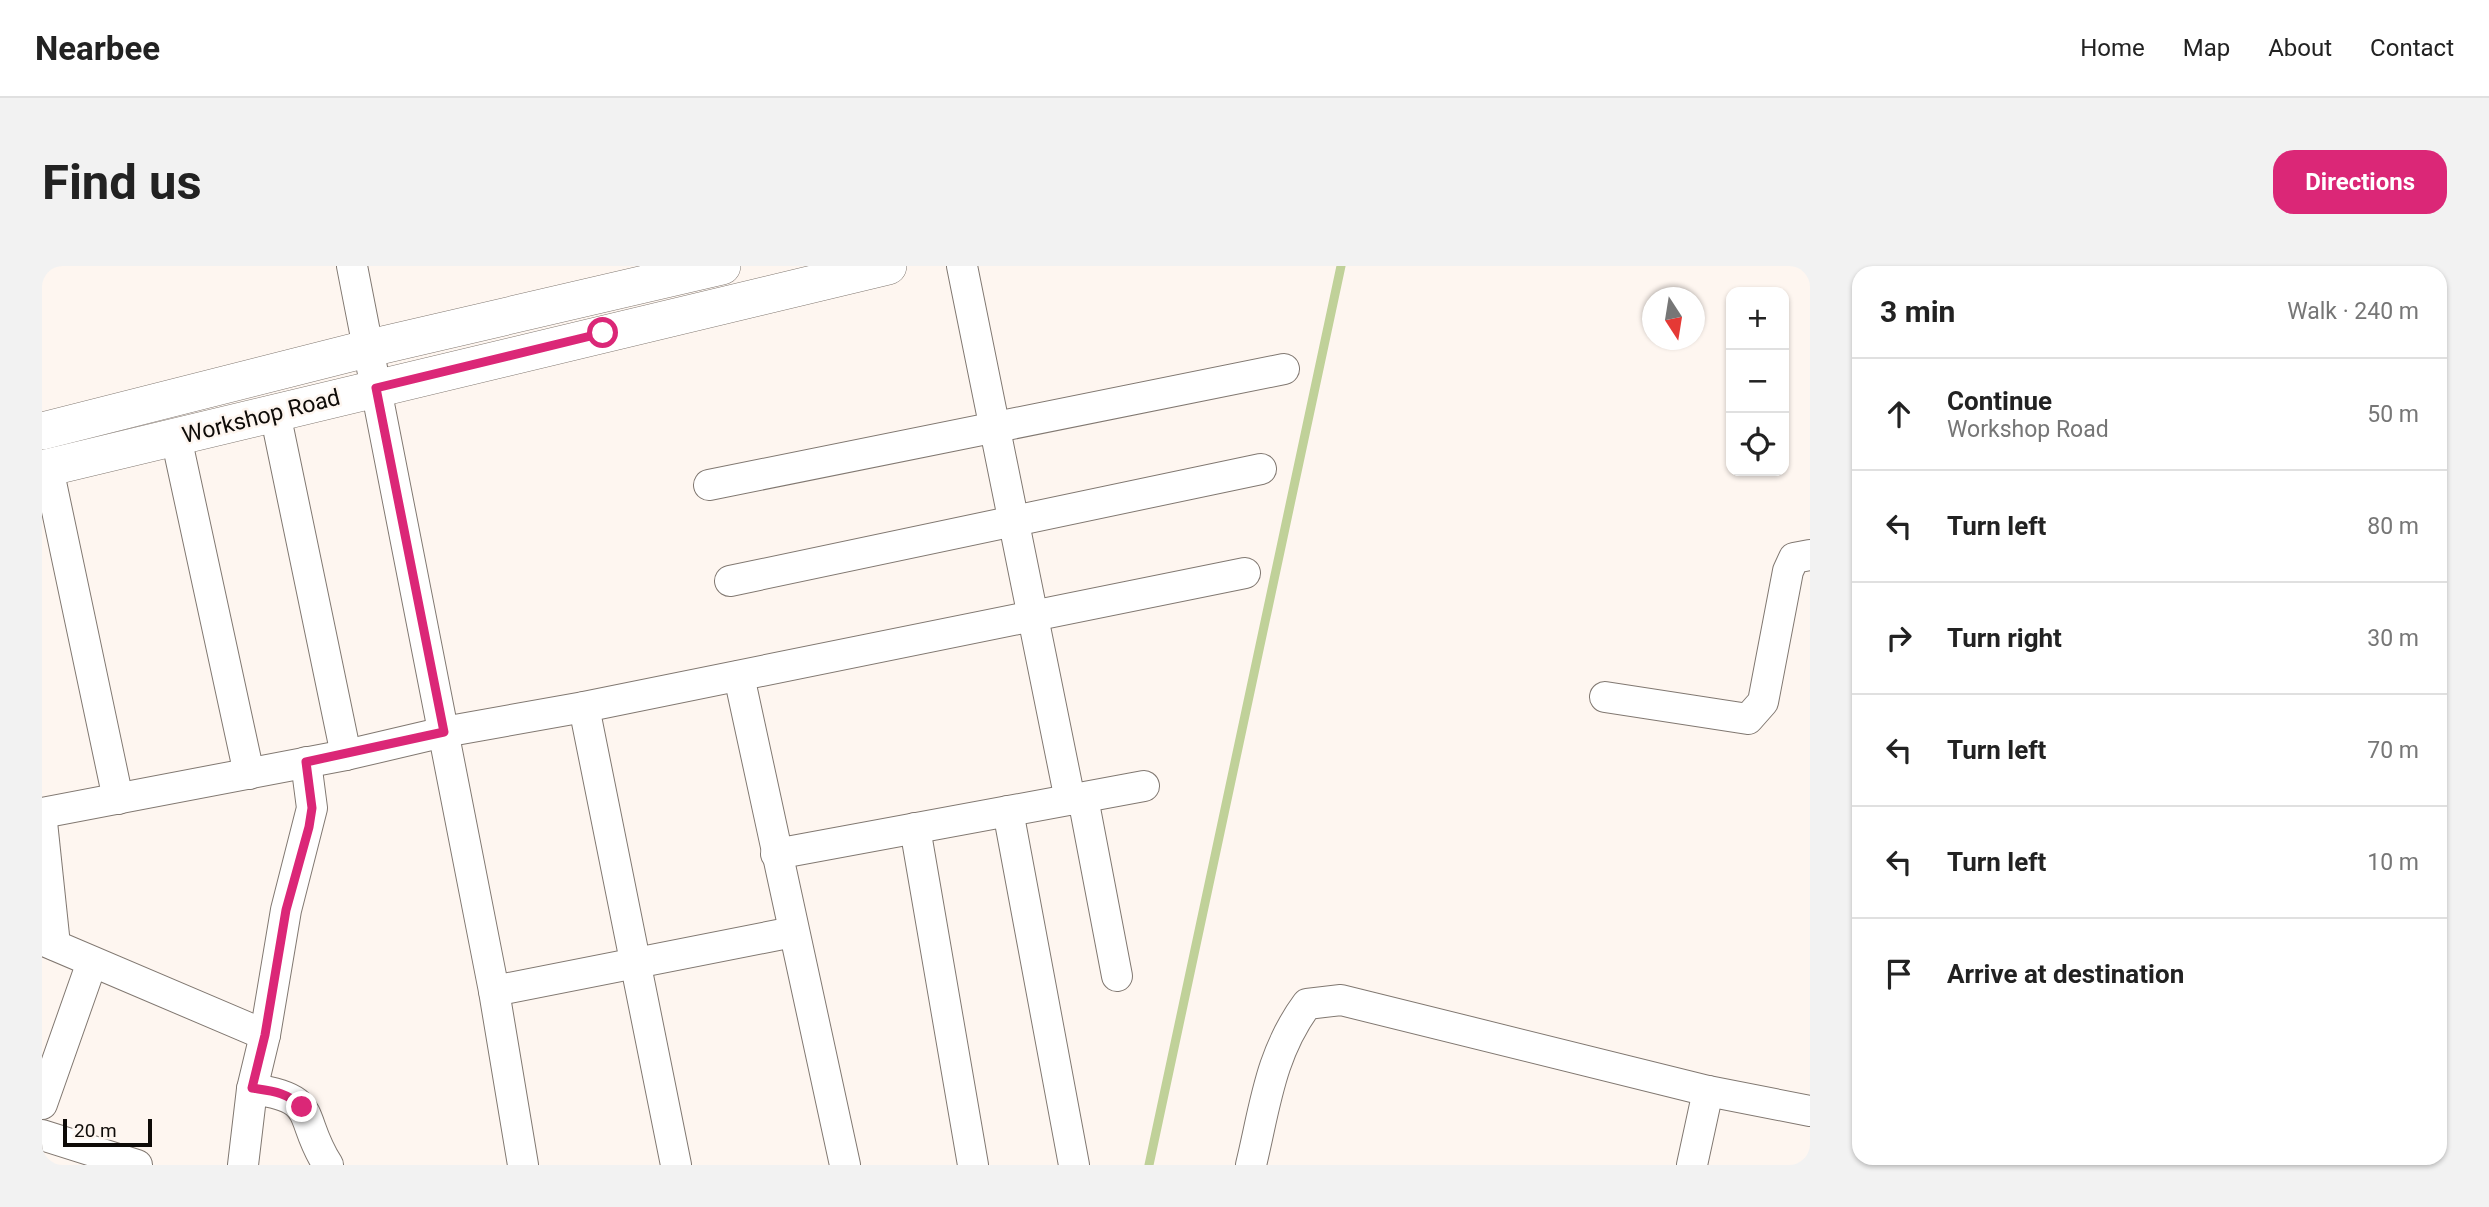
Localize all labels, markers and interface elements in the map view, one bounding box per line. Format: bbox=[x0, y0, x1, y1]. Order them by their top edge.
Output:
text: Nearbee bbox=[35, 29, 160, 68]
text: Home bbox=[2080, 34, 2145, 62]
text: Map bbox=[2183, 34, 2230, 62]
text: About bbox=[2268, 34, 2332, 62]
text: Contact bbox=[2370, 34, 2454, 62]
button: Directions bbox=[2273, 150, 2447, 214]
text: Find us bbox=[42, 154, 202, 211]
north arrow bbox=[1642, 287, 1705, 350]
map controls bbox=[1726, 287, 1789, 476]
button: + bbox=[1726, 287, 1789, 350]
text: 3 min bbox=[1880, 294, 1955, 329]
text: Walk · 240 m bbox=[2287, 298, 2419, 325]
route start bbox=[587, 317, 618, 348]
button: − bbox=[1726, 350, 1789, 413]
street label: Workshop Road bbox=[179, 384, 343, 449]
text: Continue bbox=[1947, 386, 2052, 416]
icon: ahead bbox=[1880, 395, 1918, 433]
text: 50 m bbox=[2367, 401, 2419, 428]
button: locate bbox=[1726, 413, 1789, 476]
text: Workshop Road bbox=[1947, 416, 2109, 443]
icon: left bbox=[1880, 507, 1918, 545]
text: Turn left bbox=[1947, 511, 2046, 541]
text: 80 m bbox=[2367, 513, 2419, 540]
icon: right bbox=[1880, 619, 1918, 657]
text: Turn right bbox=[1947, 623, 2062, 653]
text: 30 m bbox=[2367, 625, 2419, 652]
icon: left bbox=[1880, 731, 1918, 769]
text: Turn left bbox=[1947, 735, 2046, 765]
text: 70 m bbox=[2367, 737, 2419, 764]
icon: left bbox=[1880, 843, 1918, 881]
text: Turn left bbox=[1947, 847, 2046, 877]
text: 10 m bbox=[2367, 849, 2419, 876]
icon: arrive bbox=[1880, 955, 1918, 993]
text: Arrive at destination bbox=[1947, 959, 2184, 989]
route end bbox=[286, 1091, 317, 1122]
scale bar bbox=[63, 1116, 152, 1148]
text: 20 m bbox=[74, 1119, 117, 1142]

